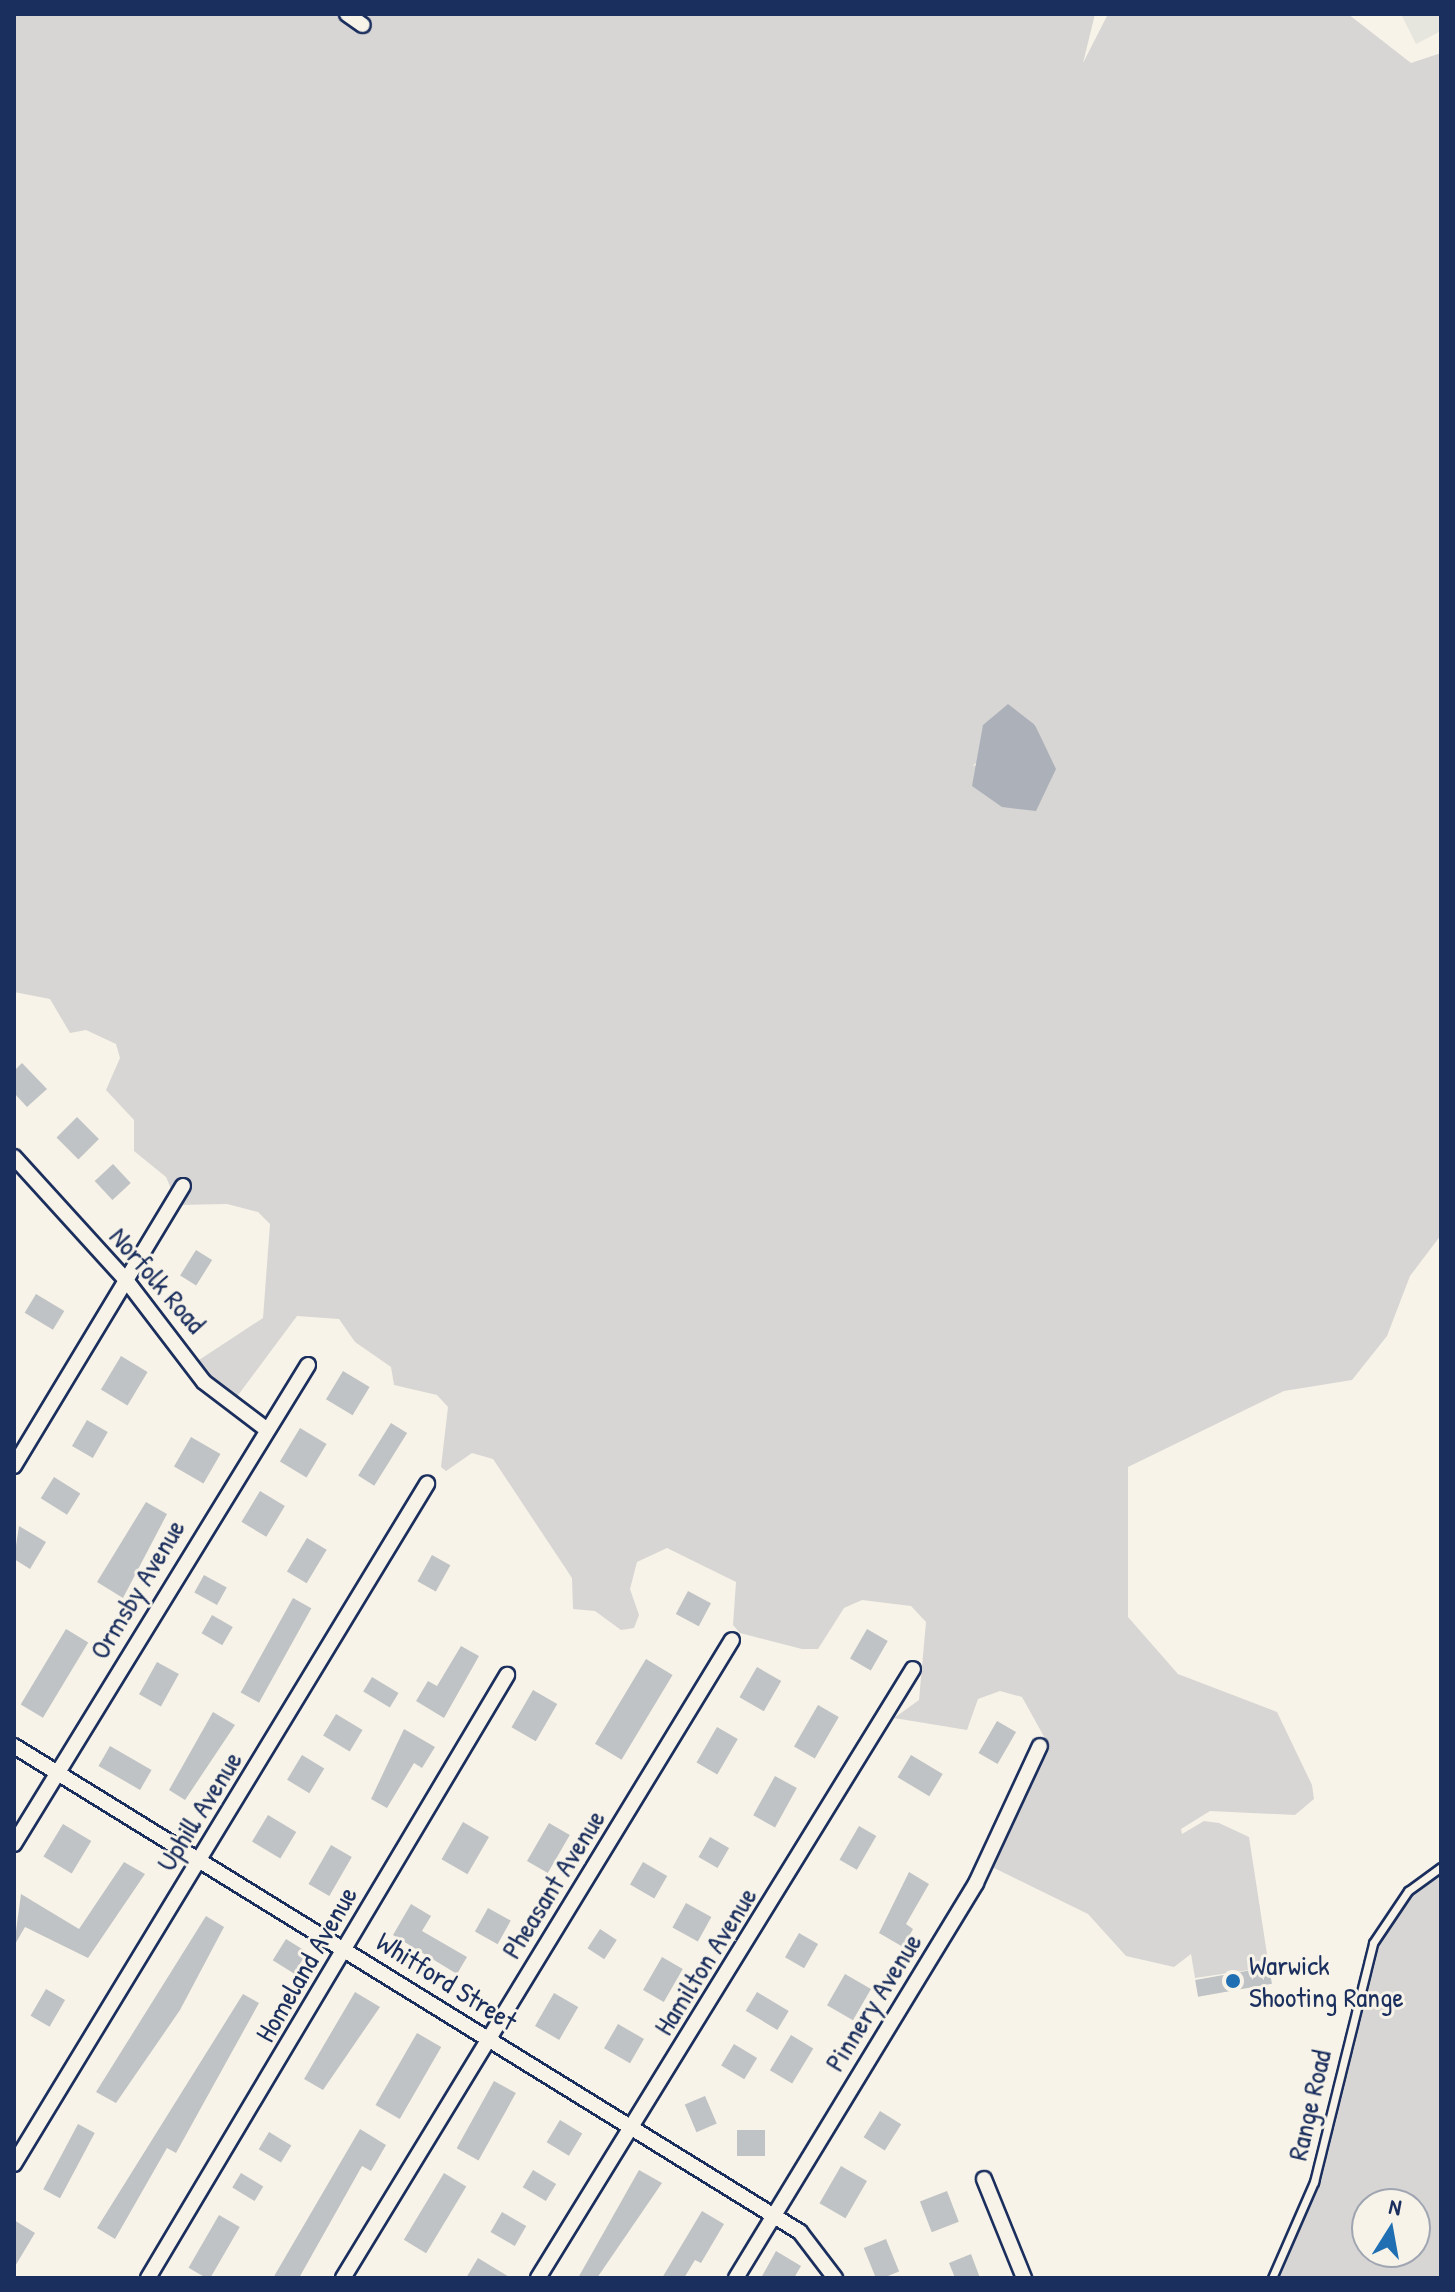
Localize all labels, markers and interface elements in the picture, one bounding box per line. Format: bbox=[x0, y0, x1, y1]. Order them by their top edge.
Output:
street label: Norfolk Road bbox=[103, 1220, 213, 1340]
street label: Ormsby Avenue bbox=[82, 1513, 192, 1665]
street label: Uphill Avenue bbox=[149, 1745, 249, 1877]
street label: Pheasant Avenue bbox=[494, 1804, 612, 1964]
street label: Homeland Avenue bbox=[248, 1880, 364, 2048]
street label: Hamilton Avenue bbox=[646, 1881, 764, 2041]
street label: Whitford Street bbox=[370, 1924, 524, 2038]
street label: Pinnery Avenue bbox=[817, 1927, 929, 2077]
place label: Warwick Shooting Range bbox=[1249, 1948, 1404, 2014]
marker: Warwick Shooting Range bbox=[1224, 1972, 1242, 1990]
street label: Range Road bbox=[1280, 2047, 1338, 2163]
north arrow bbox=[1351, 2188, 1431, 2268]
text: N bbox=[1387, 2191, 1404, 2222]

